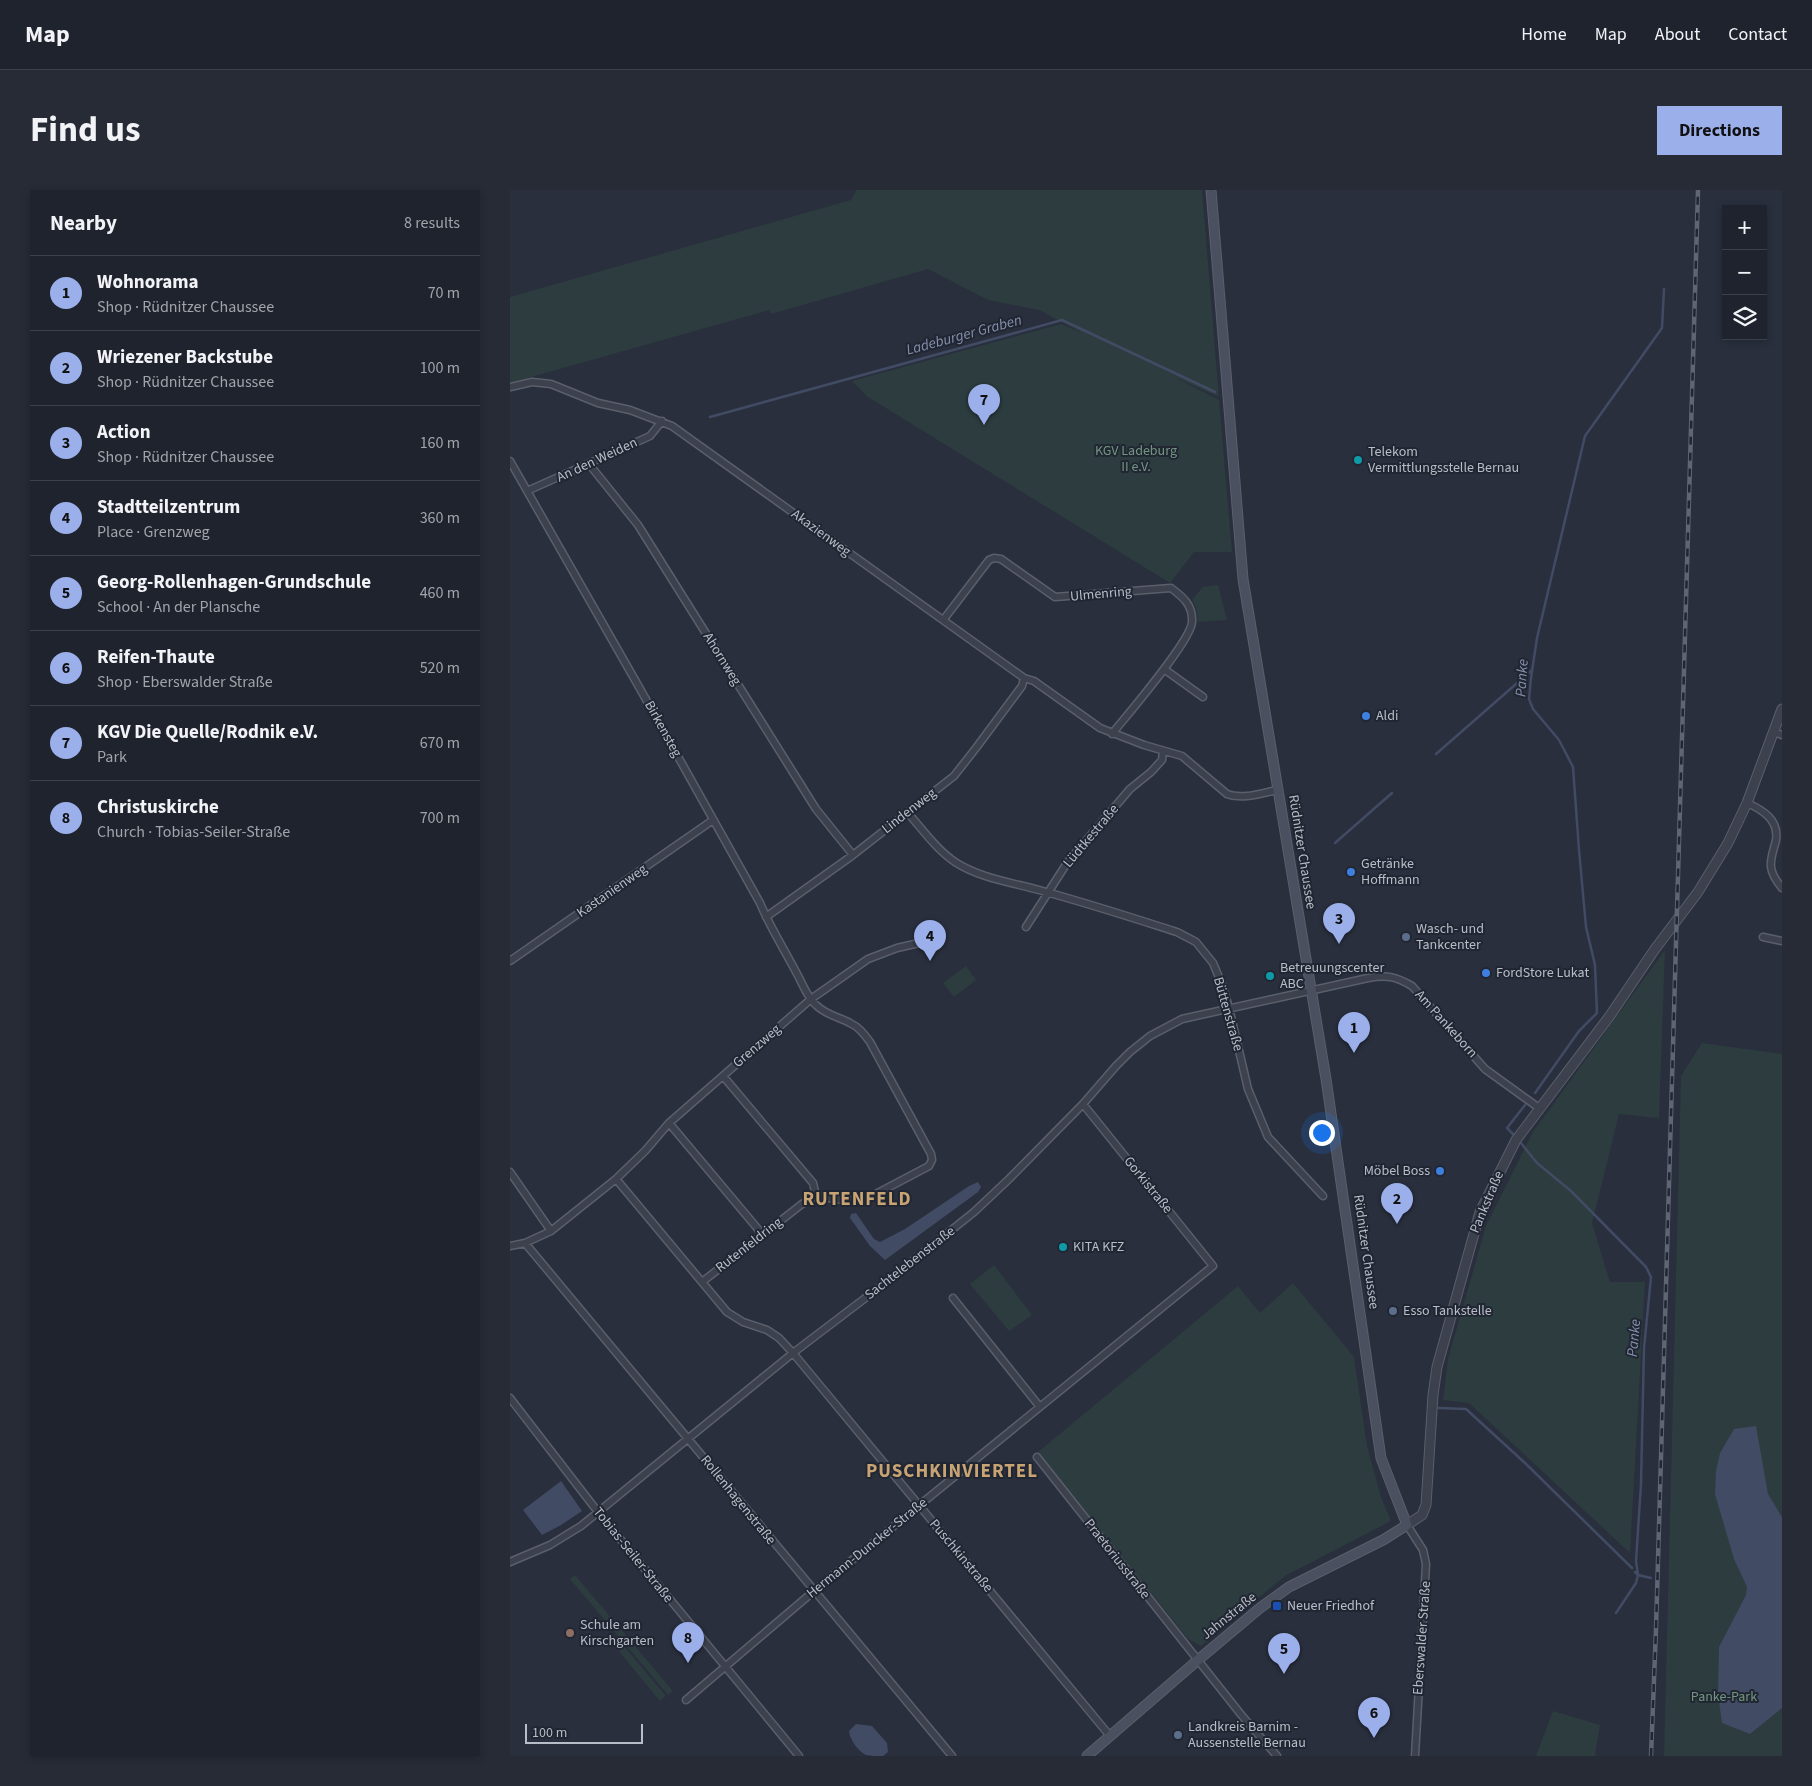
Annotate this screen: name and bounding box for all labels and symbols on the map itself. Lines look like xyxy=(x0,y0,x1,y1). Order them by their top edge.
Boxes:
water label: Ladeburger Graben xyxy=(904,309,1024,361)
pin: 7 xyxy=(968,384,1000,425)
street label: An den Weiden xyxy=(553,433,641,487)
park label: KGV Ladeburg II e.V. xyxy=(1095,441,1177,477)
place label: Telekom Vermittlungsstelle Bernau xyxy=(1368,442,1519,478)
marker: Telekom Vermittlungsstelle Bernau xyxy=(1352,454,1364,466)
street label: Akazienweg xyxy=(787,505,855,561)
street label: Ulmenring xyxy=(1069,581,1133,607)
street label: Ahornweg xyxy=(698,629,746,689)
water label: Panke xyxy=(1510,658,1534,698)
street label: Birkensteg xyxy=(639,697,687,761)
place label: Aldi xyxy=(1376,706,1398,726)
marker: Aldi xyxy=(1360,710,1372,722)
street label: Lindenweg xyxy=(878,783,940,839)
street label: Rüdnitzer Chaussee xyxy=(1283,793,1321,911)
street label: Lüdtkestraße xyxy=(1058,800,1124,872)
place label: Getränke Hoffmann xyxy=(1361,854,1420,890)
street label: Kastanienweg xyxy=(573,859,651,923)
marker: Getränke Hoffmann xyxy=(1345,866,1357,878)
pin: 3 xyxy=(1323,903,1355,944)
place label: Wasch- und Tankcenter xyxy=(1416,919,1484,955)
pin: 4 xyxy=(914,920,946,961)
marker: Wasch- und Tankcenter xyxy=(1400,931,1412,943)
place label: Betreuungscenter ABC xyxy=(1280,958,1384,994)
place label: FordStore Lukat xyxy=(1496,963,1589,983)
marker: FordStore Lukat xyxy=(1480,967,1492,979)
marker: Betreuungscenter ABC xyxy=(1264,970,1276,982)
street label: Büttenstraße xyxy=(1208,975,1248,1054)
street label: Am Pankeborn xyxy=(1410,986,1482,1062)
pin: 1 xyxy=(1338,1012,1370,1053)
street label: Grenzweg xyxy=(729,1019,785,1073)
your location xyxy=(1309,1120,1335,1146)
street label: Gorkistraße xyxy=(1119,1152,1177,1218)
place label: Möbel Boss xyxy=(1364,1161,1430,1181)
marker: Möbel Boss xyxy=(1434,1165,1446,1177)
street label: Pankstraße xyxy=(1465,1168,1509,1236)
pin: 2 xyxy=(1381,1183,1413,1224)
district label: RUTENFELD xyxy=(802,1186,912,1213)
street label: Rüdnitzer Chaussee xyxy=(1348,1193,1384,1311)
street label: Rutenfeldring xyxy=(711,1212,787,1278)
street label: Sachtelebenstraße xyxy=(861,1221,959,1305)
place label: KITA KFZ xyxy=(1073,1237,1124,1257)
marker: KITA KFZ xyxy=(1057,1241,1069,1253)
place label: Esso Tankstelle xyxy=(1403,1301,1492,1321)
marker: Esso Tankstelle xyxy=(1387,1305,1399,1317)
water label: Panke xyxy=(1622,1318,1646,1358)
street label: Rollenhagenstraße xyxy=(696,1451,780,1549)
district label: PUSCHKINVIERTEL xyxy=(866,1458,1038,1485)
street label: Hermann-Duncker-Straße xyxy=(802,1493,932,1603)
street label: Tobias-Seiler-Straße xyxy=(588,1503,678,1607)
street label: Puschkinstraße xyxy=(924,1515,998,1597)
street label: Praetoriusstraße xyxy=(1079,1515,1155,1603)
street label: Eberswalder Straße xyxy=(1408,1580,1436,1696)
street label: Jahnstraße xyxy=(1197,1587,1261,1645)
place label: Neuer Friedhof xyxy=(1287,1596,1375,1616)
marker: Neuer Friedhof xyxy=(1271,1600,1283,1612)
place label: Schule am Kirschgarten xyxy=(580,1615,654,1651)
pin: 8 xyxy=(672,1622,704,1663)
marker: Schule am Kirschgarten xyxy=(564,1627,576,1639)
pin: 5 xyxy=(1268,1633,1300,1674)
park label: Panke-Park xyxy=(1691,1687,1757,1707)
pin: 6 xyxy=(1358,1697,1390,1738)
place label: Landkreis Barnim - Aussenstelle Bernau xyxy=(1188,1717,1306,1753)
scale bar xyxy=(525,1721,642,1744)
marker: Landkreis Barnim - Aussenstelle Bernau xyxy=(1172,1729,1184,1741)

